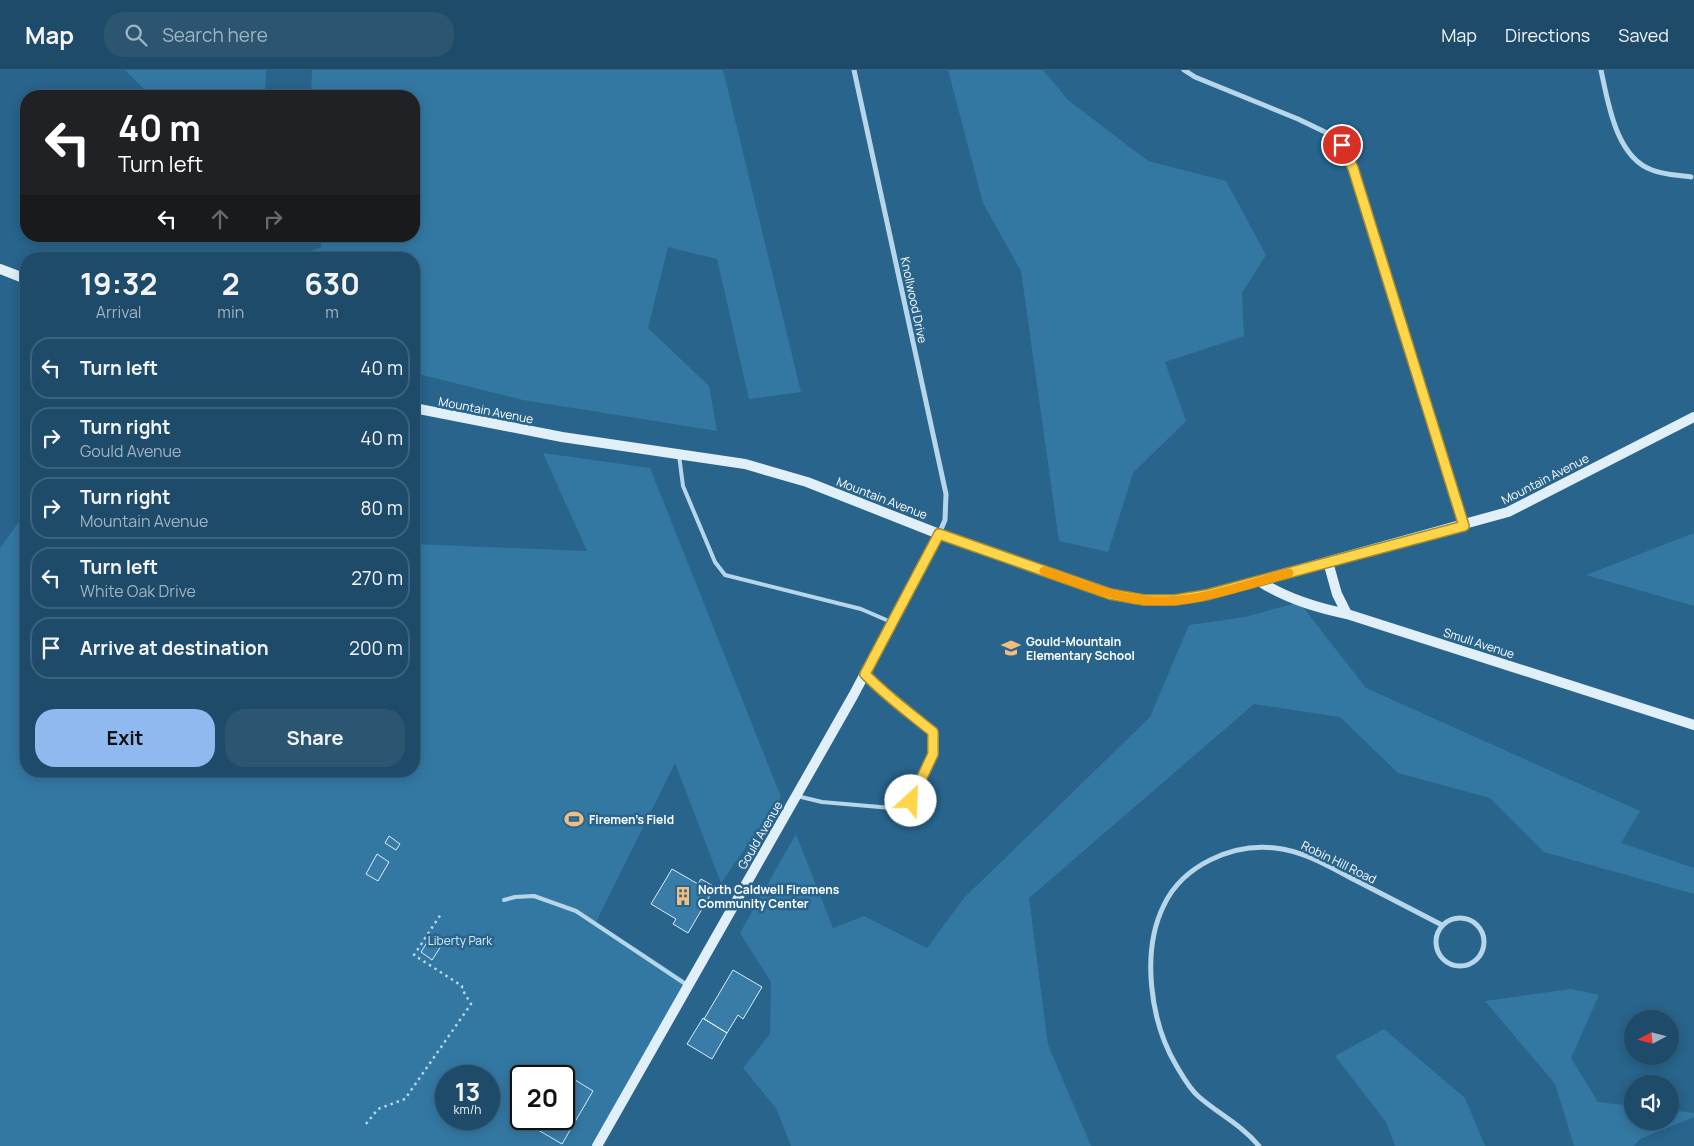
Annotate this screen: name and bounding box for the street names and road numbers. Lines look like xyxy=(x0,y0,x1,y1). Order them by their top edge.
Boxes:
street label: Knollwood Drive xyxy=(897,255,931,345)
street label: Mountain Avenue xyxy=(437,392,535,428)
street label: Mountain Avenue xyxy=(1498,450,1592,508)
street label: Mountain Avenue xyxy=(834,473,930,523)
street label: Smull Avenue xyxy=(1441,624,1517,662)
street label: Gould Avenue xyxy=(734,798,786,872)
street label: Robin Hill Road xyxy=(1299,836,1379,888)

